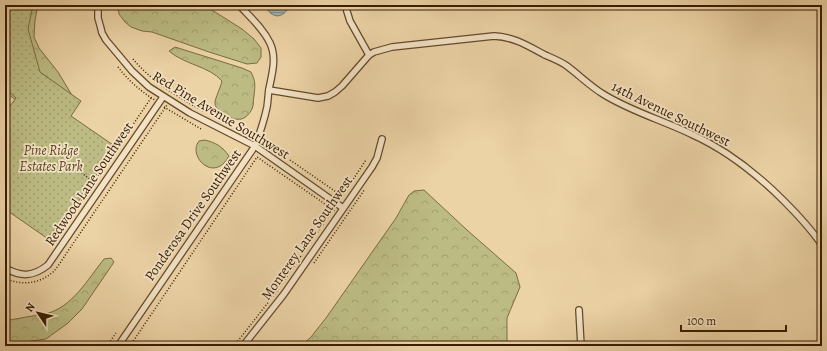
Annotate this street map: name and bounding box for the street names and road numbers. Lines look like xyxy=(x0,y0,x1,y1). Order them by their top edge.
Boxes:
street label: Red Pine Avenue Southwest xyxy=(149,66,294,164)
street label: 14th Avenue Southwest xyxy=(608,77,734,151)
street label: Redwood Lane Southwest xyxy=(40,118,138,250)
street label: Ponderosa Drive Southwest xyxy=(140,145,246,285)
street label: Monterey Lane Southwest xyxy=(257,172,357,304)

